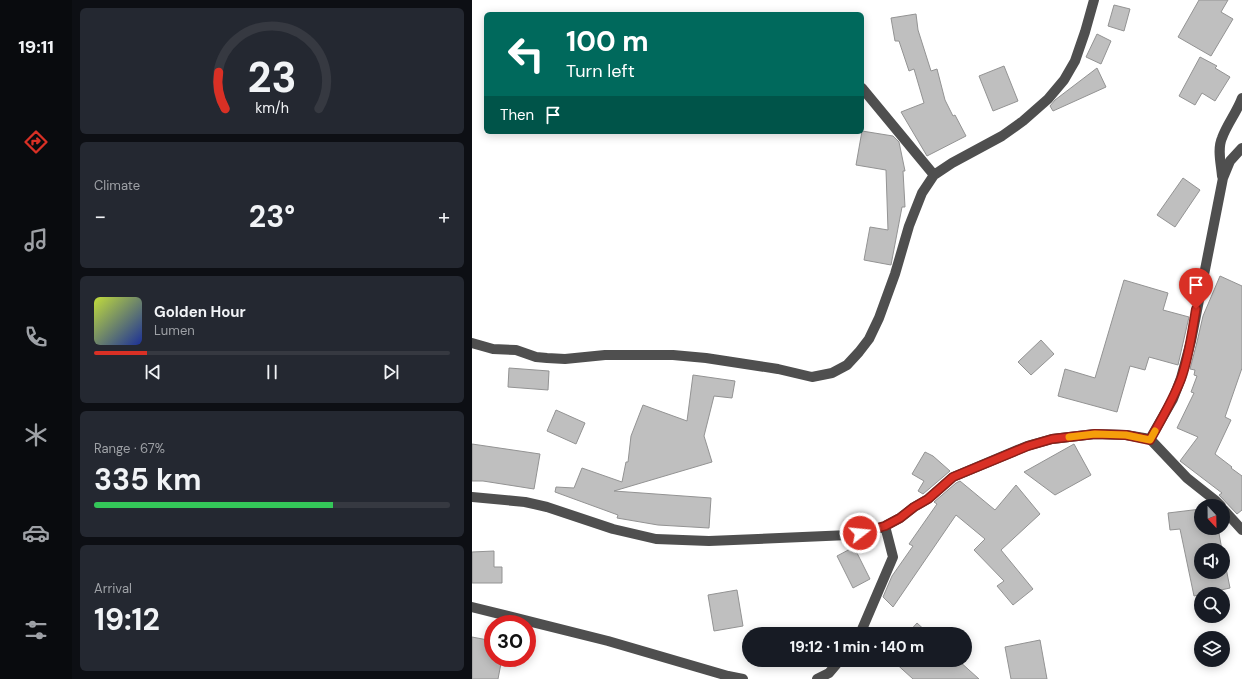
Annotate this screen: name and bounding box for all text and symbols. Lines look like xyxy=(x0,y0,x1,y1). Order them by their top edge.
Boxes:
text: 100 m xyxy=(566,23,649,60)
icon: left xyxy=(500,28,552,80)
text: 19:11 xyxy=(18,35,54,59)
text: 23 xyxy=(247,51,297,105)
text: Turn left xyxy=(566,59,635,83)
text: km/h xyxy=(255,99,289,117)
icon: arrive xyxy=(542,104,564,126)
text: Then xyxy=(500,105,534,125)
icon: directions xyxy=(22,128,50,156)
text: Climate xyxy=(94,177,140,194)
text: 23° xyxy=(249,197,295,236)
text: − xyxy=(94,202,106,231)
text: + xyxy=(438,202,450,231)
icon: music xyxy=(22,226,50,254)
pin xyxy=(1179,268,1213,309)
icon: arrive xyxy=(1185,274,1207,296)
text: Golden Hour xyxy=(154,302,246,322)
text: Lumen xyxy=(154,322,195,339)
icon: phone xyxy=(22,323,50,351)
icon: previous xyxy=(142,361,164,383)
icon: pause xyxy=(261,361,283,383)
icon: next xyxy=(380,361,402,383)
icon: climate xyxy=(22,421,50,449)
text: Range · 67% xyxy=(94,440,165,457)
text: 335 km xyxy=(94,460,201,499)
north arrow xyxy=(1194,499,1230,535)
map controls xyxy=(1194,499,1230,667)
position arrow xyxy=(839,512,881,554)
icon: car xyxy=(22,519,50,547)
button: sound xyxy=(1194,543,1230,579)
text: Arrival xyxy=(94,580,132,597)
button: search xyxy=(1194,587,1230,623)
text: 19:12 xyxy=(94,600,160,639)
speed limit sign: 30 xyxy=(484,615,536,667)
icon: filters xyxy=(22,616,50,644)
button: layers xyxy=(1194,631,1230,667)
text: 19:12 · 1 min · 140 m xyxy=(790,637,924,657)

